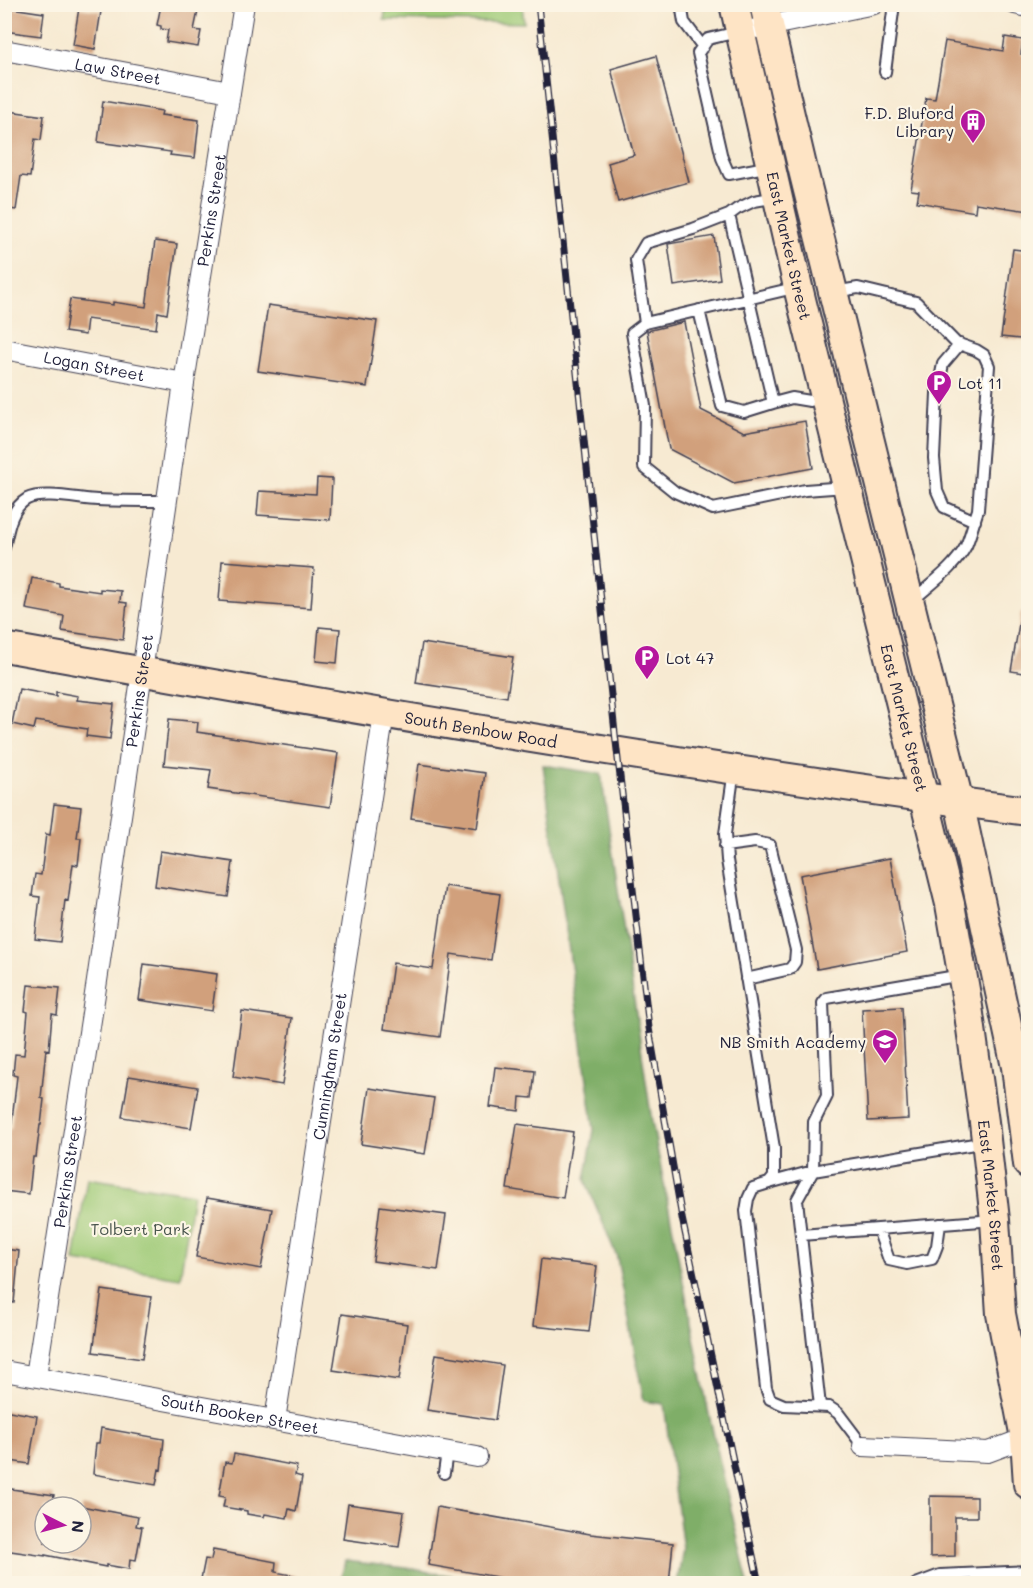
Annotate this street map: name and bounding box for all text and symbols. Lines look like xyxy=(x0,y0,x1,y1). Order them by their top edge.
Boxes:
street label: Law Street xyxy=(73,52,163,89)
place label: F.D. Bluford Library xyxy=(864,102,954,141)
building icon: F.D. Bluford Library xyxy=(958,107,988,145)
street label: Perkins Street xyxy=(192,152,230,268)
street label: East Market Street xyxy=(762,170,817,322)
street label: Logan Street xyxy=(42,346,147,385)
parking icon: Lot 11 xyxy=(924,368,954,406)
place label: Lot 11 xyxy=(958,372,1002,393)
street label: Perkins Street xyxy=(120,633,157,749)
street label: East Market Street xyxy=(876,642,933,794)
parking icon: Lot 47 xyxy=(632,643,662,681)
place label: Lot 47 xyxy=(666,647,714,668)
street label: South Benbow Road xyxy=(403,706,559,752)
street label: Cunningham Street xyxy=(307,991,351,1141)
school or university icon: NB Smith Academy xyxy=(870,1027,900,1065)
place label: NB Smith Academy xyxy=(720,1031,866,1052)
street label: Perkins Street xyxy=(48,1113,86,1229)
street label: East Market Street xyxy=(974,1119,1009,1271)
park label: Tolbert Park xyxy=(91,1218,189,1239)
street label: South Booker Street xyxy=(160,1389,321,1438)
north arrow xyxy=(33,1495,93,1555)
text: N xyxy=(67,1519,89,1534)

